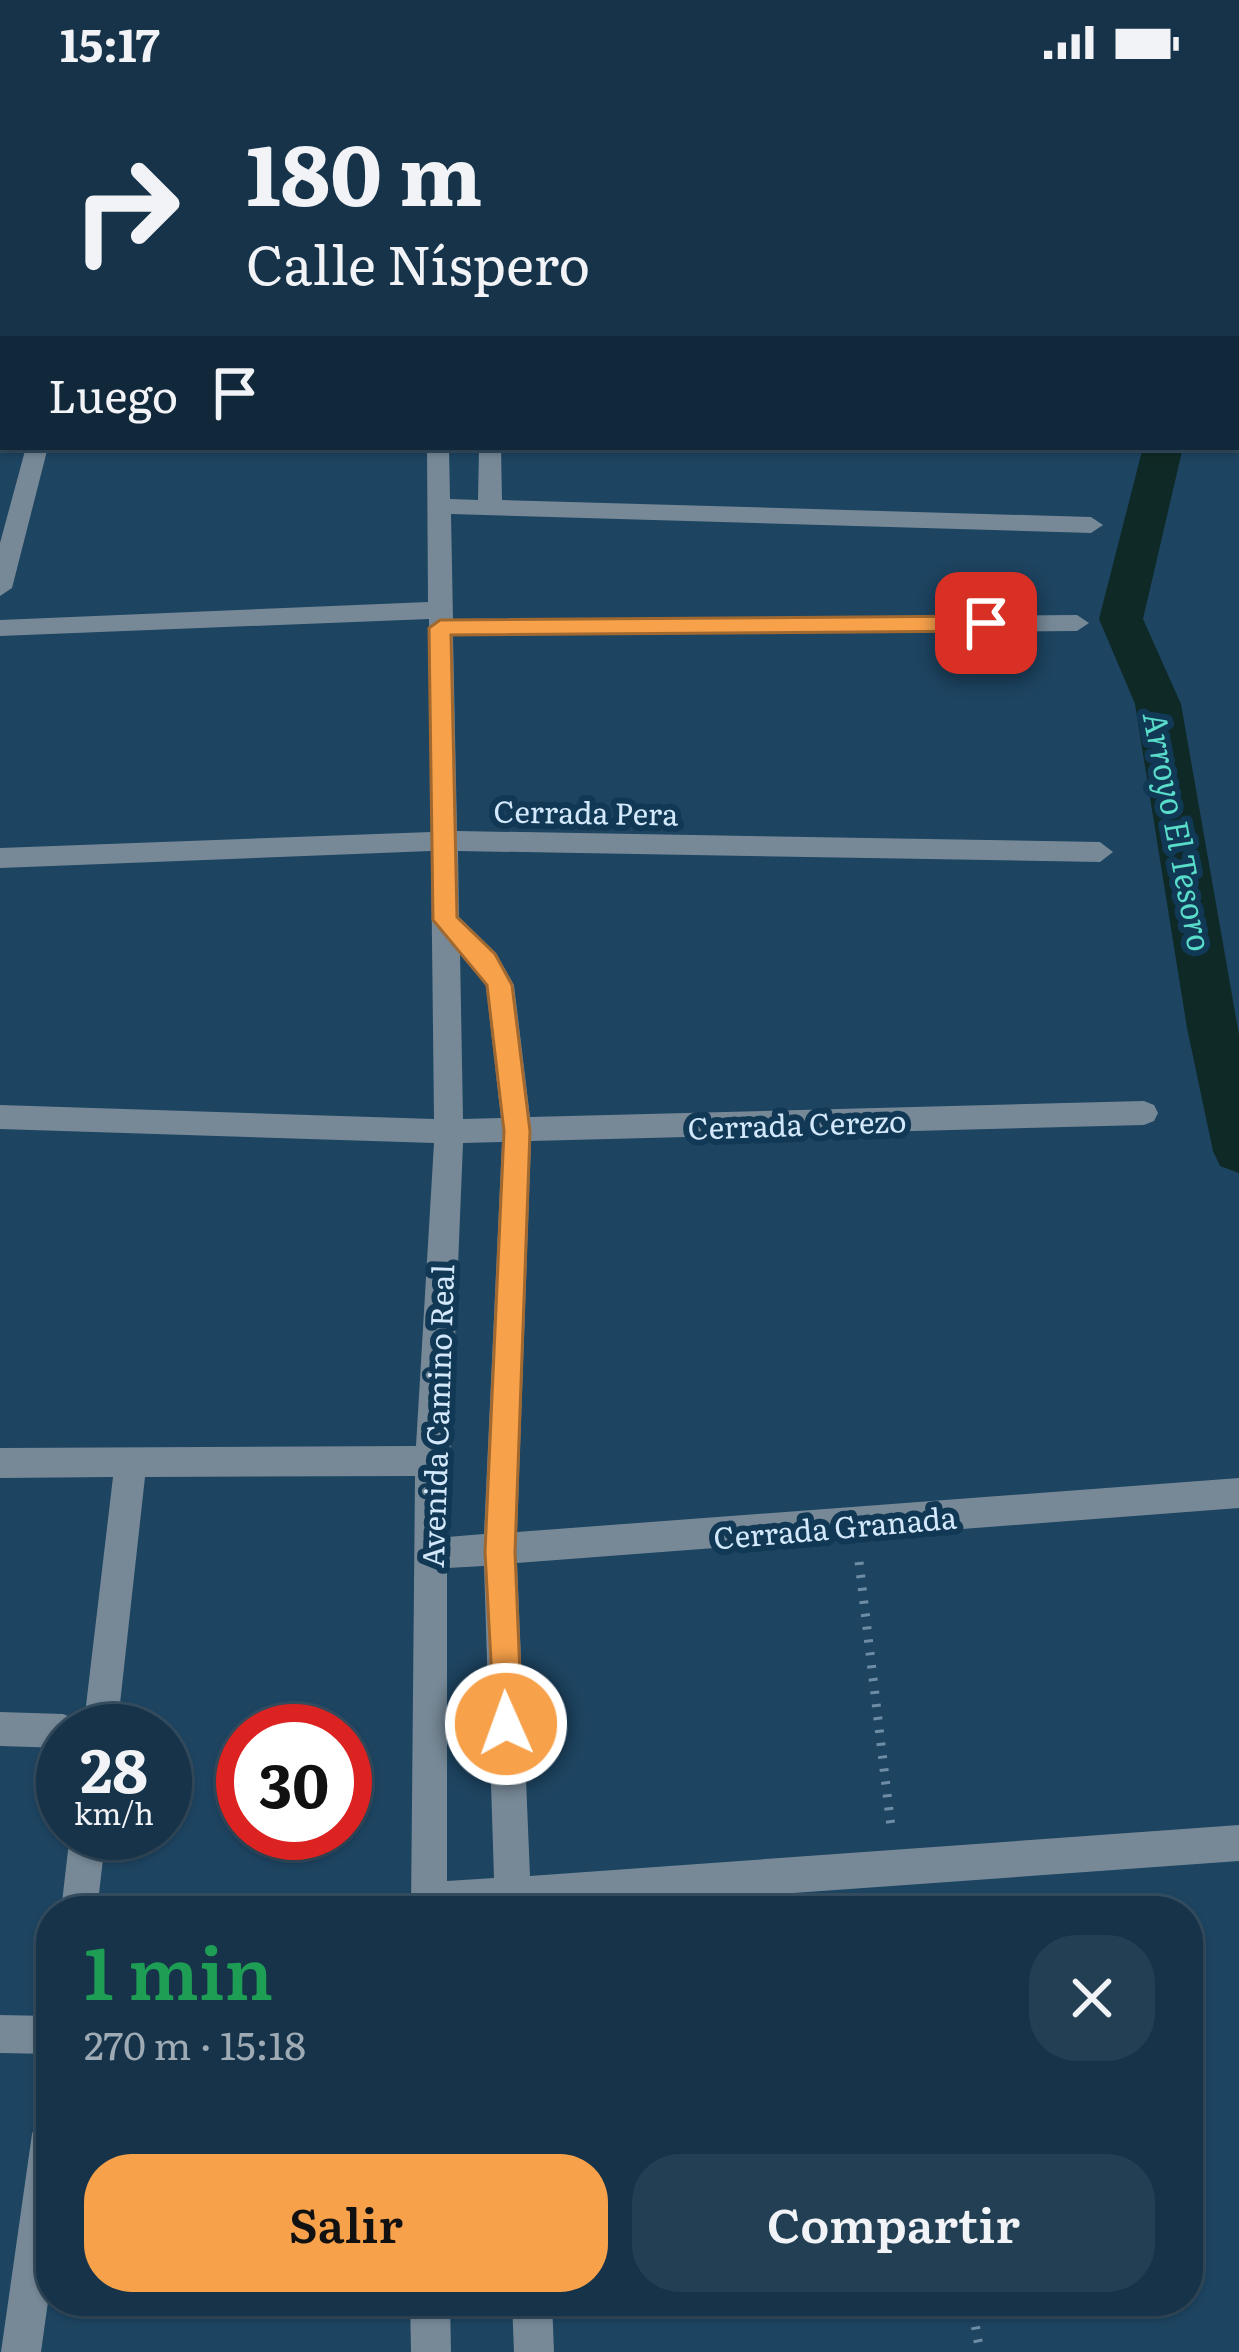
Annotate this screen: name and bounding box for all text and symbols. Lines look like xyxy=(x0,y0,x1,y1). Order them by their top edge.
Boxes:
text: 15:17 xyxy=(60,9,160,76)
text: 180 m xyxy=(246,107,483,232)
icon: right xyxy=(48,132,204,288)
text: Calle Níspero xyxy=(246,221,590,302)
text: Luego xyxy=(48,360,178,427)
icon: arrive xyxy=(202,360,268,426)
pin xyxy=(935,572,1037,674)
icon: arrive xyxy=(953,590,1019,656)
water label: Arroyo El Tesoro xyxy=(1133,707,1227,955)
street label: Cerrada Pera xyxy=(493,787,680,835)
street label: Cerrada Cerezo xyxy=(687,1097,907,1149)
street label: Avenida Camino Real xyxy=(409,1264,463,1568)
street label: Cerrada Granada xyxy=(711,1493,959,1559)
position arrow xyxy=(443,1661,569,1787)
speed limit sign: 30 xyxy=(216,1704,372,1860)
text: 28 xyxy=(80,1722,148,1811)
text: km/h xyxy=(74,1790,154,1834)
text: 1 min xyxy=(84,1915,273,2022)
button: close xyxy=(1029,1935,1155,2061)
text: 270 m · 15:18 xyxy=(84,2014,306,2072)
button: Salir xyxy=(84,2154,608,2292)
button: Compartir xyxy=(632,2154,1155,2292)

